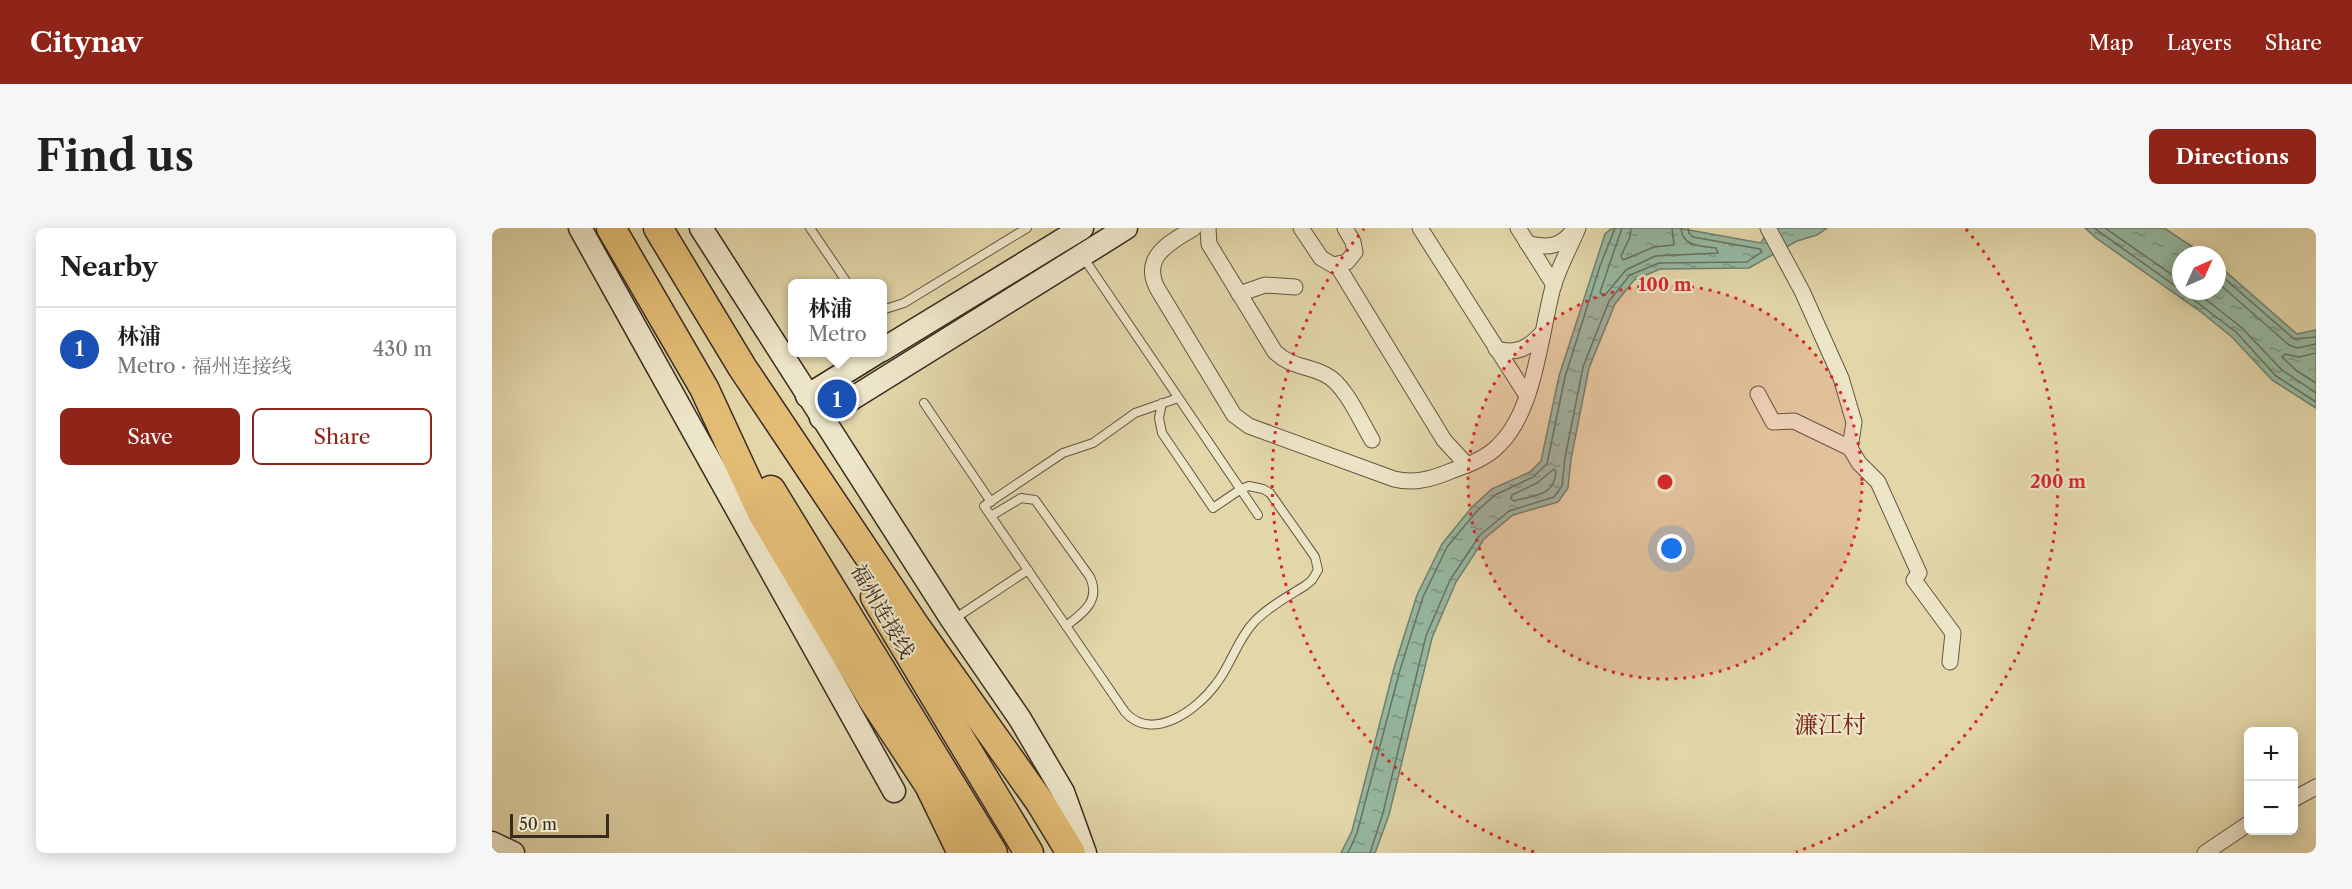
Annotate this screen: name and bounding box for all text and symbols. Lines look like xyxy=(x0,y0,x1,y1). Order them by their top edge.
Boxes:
text: Citynav xyxy=(30,25,143,59)
text: Map xyxy=(2089,30,2134,55)
text: Layers xyxy=(2167,30,2232,55)
text: Share xyxy=(2265,30,2322,55)
button: Directions xyxy=(2149,129,2316,184)
text: Find us xyxy=(36,130,194,182)
north arrow xyxy=(2172,246,2226,300)
text: Nearby xyxy=(60,251,158,283)
text: 100 m xyxy=(1638,274,1692,296)
popup xyxy=(788,279,887,357)
text: 林浦 xyxy=(808,295,852,322)
text: Metro xyxy=(808,322,867,346)
text: 林浦 xyxy=(117,323,161,350)
text: 1 xyxy=(75,337,84,361)
text: 430 m xyxy=(373,337,432,361)
text: Metro · 福州连接线 xyxy=(117,354,292,378)
pin: 1 xyxy=(818,376,856,422)
button: Save xyxy=(60,408,240,465)
button: Share xyxy=(252,408,432,465)
text: 200 m xyxy=(2030,471,2086,493)
centre of rings xyxy=(1655,472,1675,492)
your location xyxy=(1657,534,1686,563)
street label: 福州连接线 xyxy=(846,559,920,663)
district label: 濂江村 xyxy=(1794,710,1866,739)
map controls xyxy=(2244,727,2298,835)
button: + xyxy=(2244,727,2298,781)
button: − xyxy=(2244,781,2298,835)
scale bar xyxy=(510,811,609,838)
text: 50 m xyxy=(519,814,557,834)

